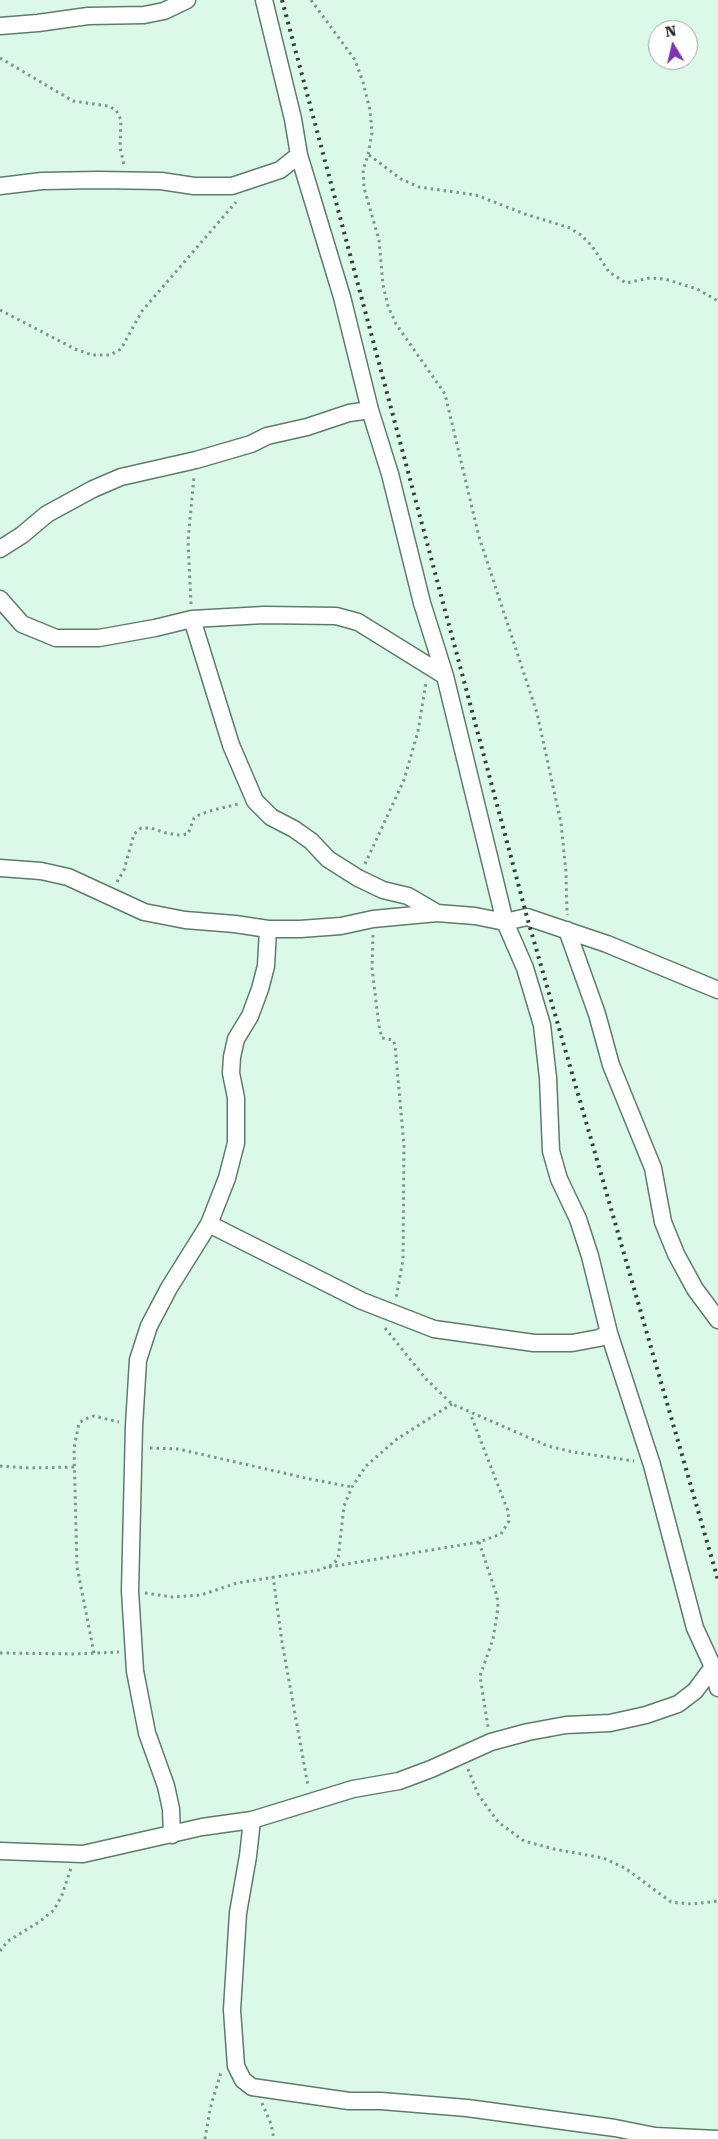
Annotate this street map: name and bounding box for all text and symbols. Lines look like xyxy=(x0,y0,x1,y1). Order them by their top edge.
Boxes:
north arrow xyxy=(648,20,698,70)
text: N xyxy=(664,22,677,40)

